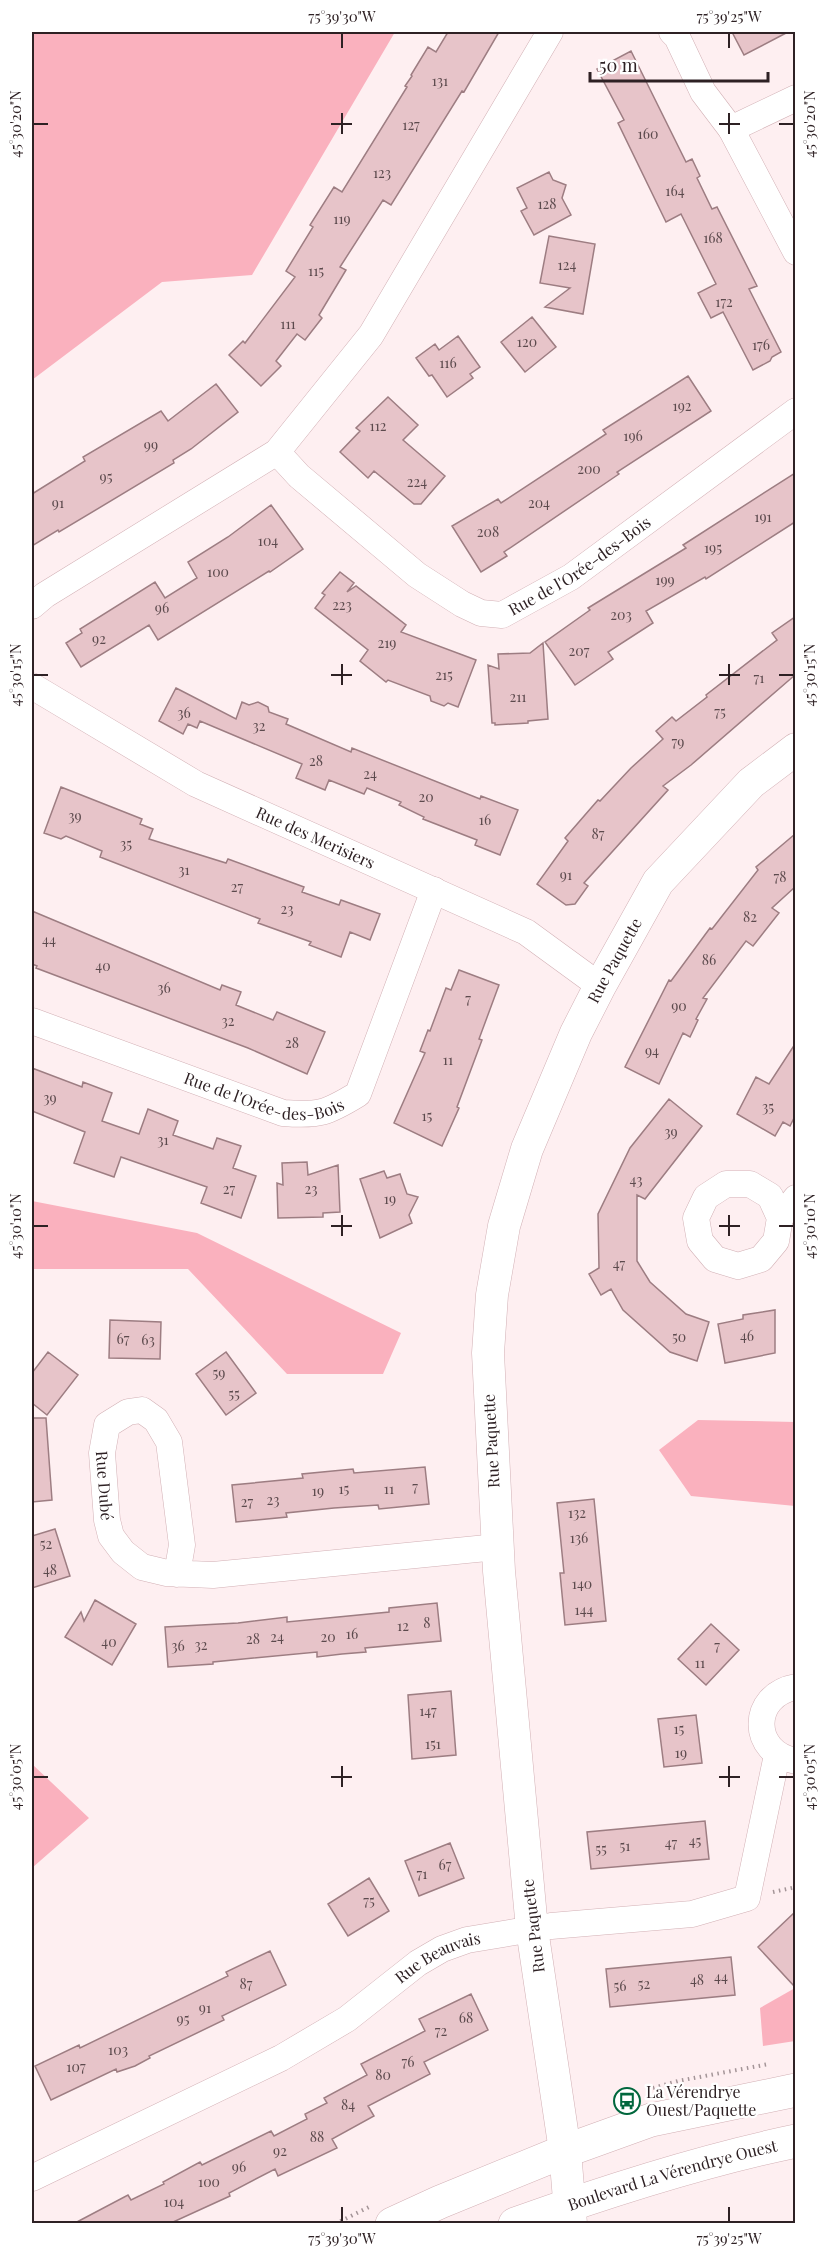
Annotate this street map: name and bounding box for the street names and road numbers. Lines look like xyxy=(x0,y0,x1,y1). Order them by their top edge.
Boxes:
street label: Rue de l'Orée-des-Bois xyxy=(504,511,654,620)
street label: Rue des Merisiers xyxy=(253,801,378,873)
street label: Rue Paquette xyxy=(582,914,646,1006)
street label: Rue de l'Orée-des-Bois xyxy=(181,1067,347,1124)
street label: Rue Paquette xyxy=(478,1393,503,1489)
street label: Rue Dubé xyxy=(92,1450,118,1521)
street label: Rue Paquette xyxy=(516,1878,549,1974)
street label: Rue Beauvais xyxy=(390,1927,482,1987)
street label: Boulevard La Vérendrye Ouest xyxy=(565,2134,779,2215)

